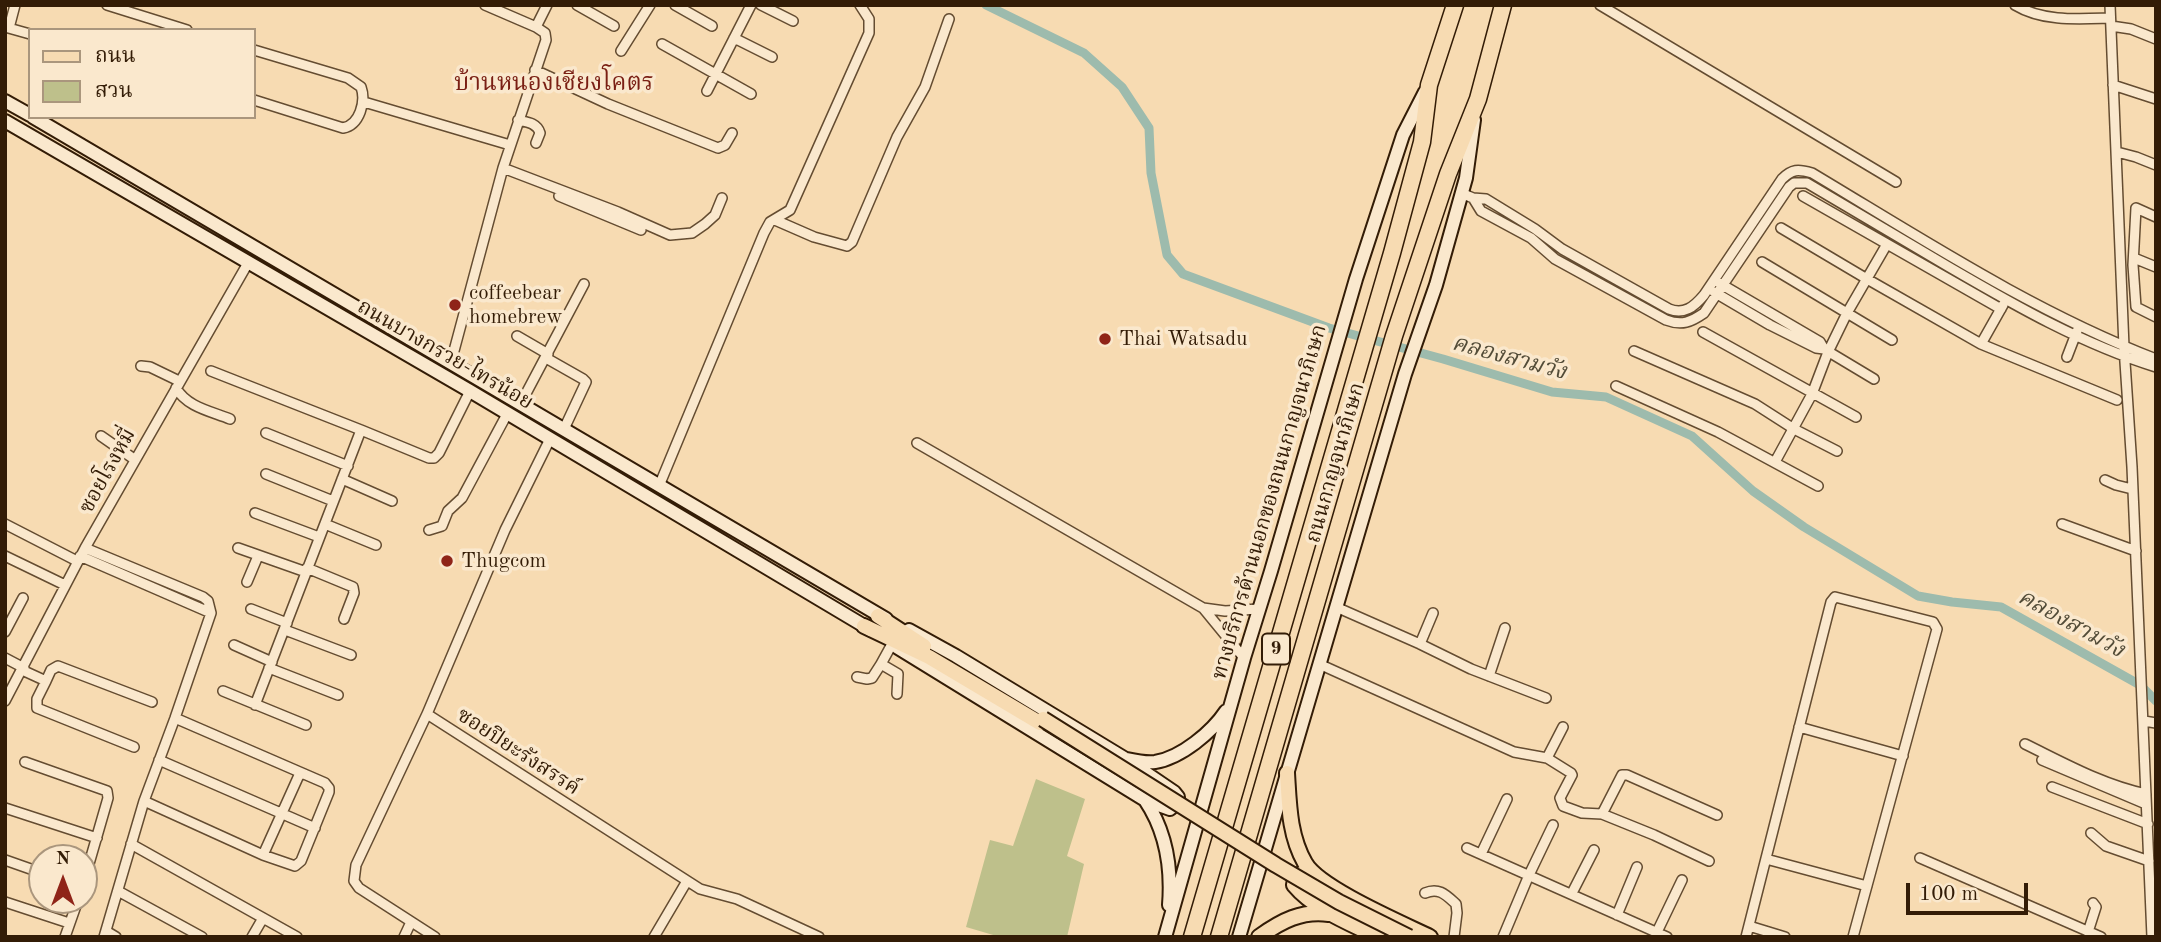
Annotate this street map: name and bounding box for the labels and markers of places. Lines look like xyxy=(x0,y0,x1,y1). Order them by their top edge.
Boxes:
place label: coffeebear homebrew xyxy=(469,280,562,330)
marker: coffeebear homebrew xyxy=(447,297,463,313)
place label: Thai Watsadu xyxy=(1119,326,1247,352)
marker: Thai Watsadu xyxy=(1097,331,1113,347)
place label: Thugcom xyxy=(461,548,546,574)
marker: Thugcom xyxy=(439,553,455,569)

